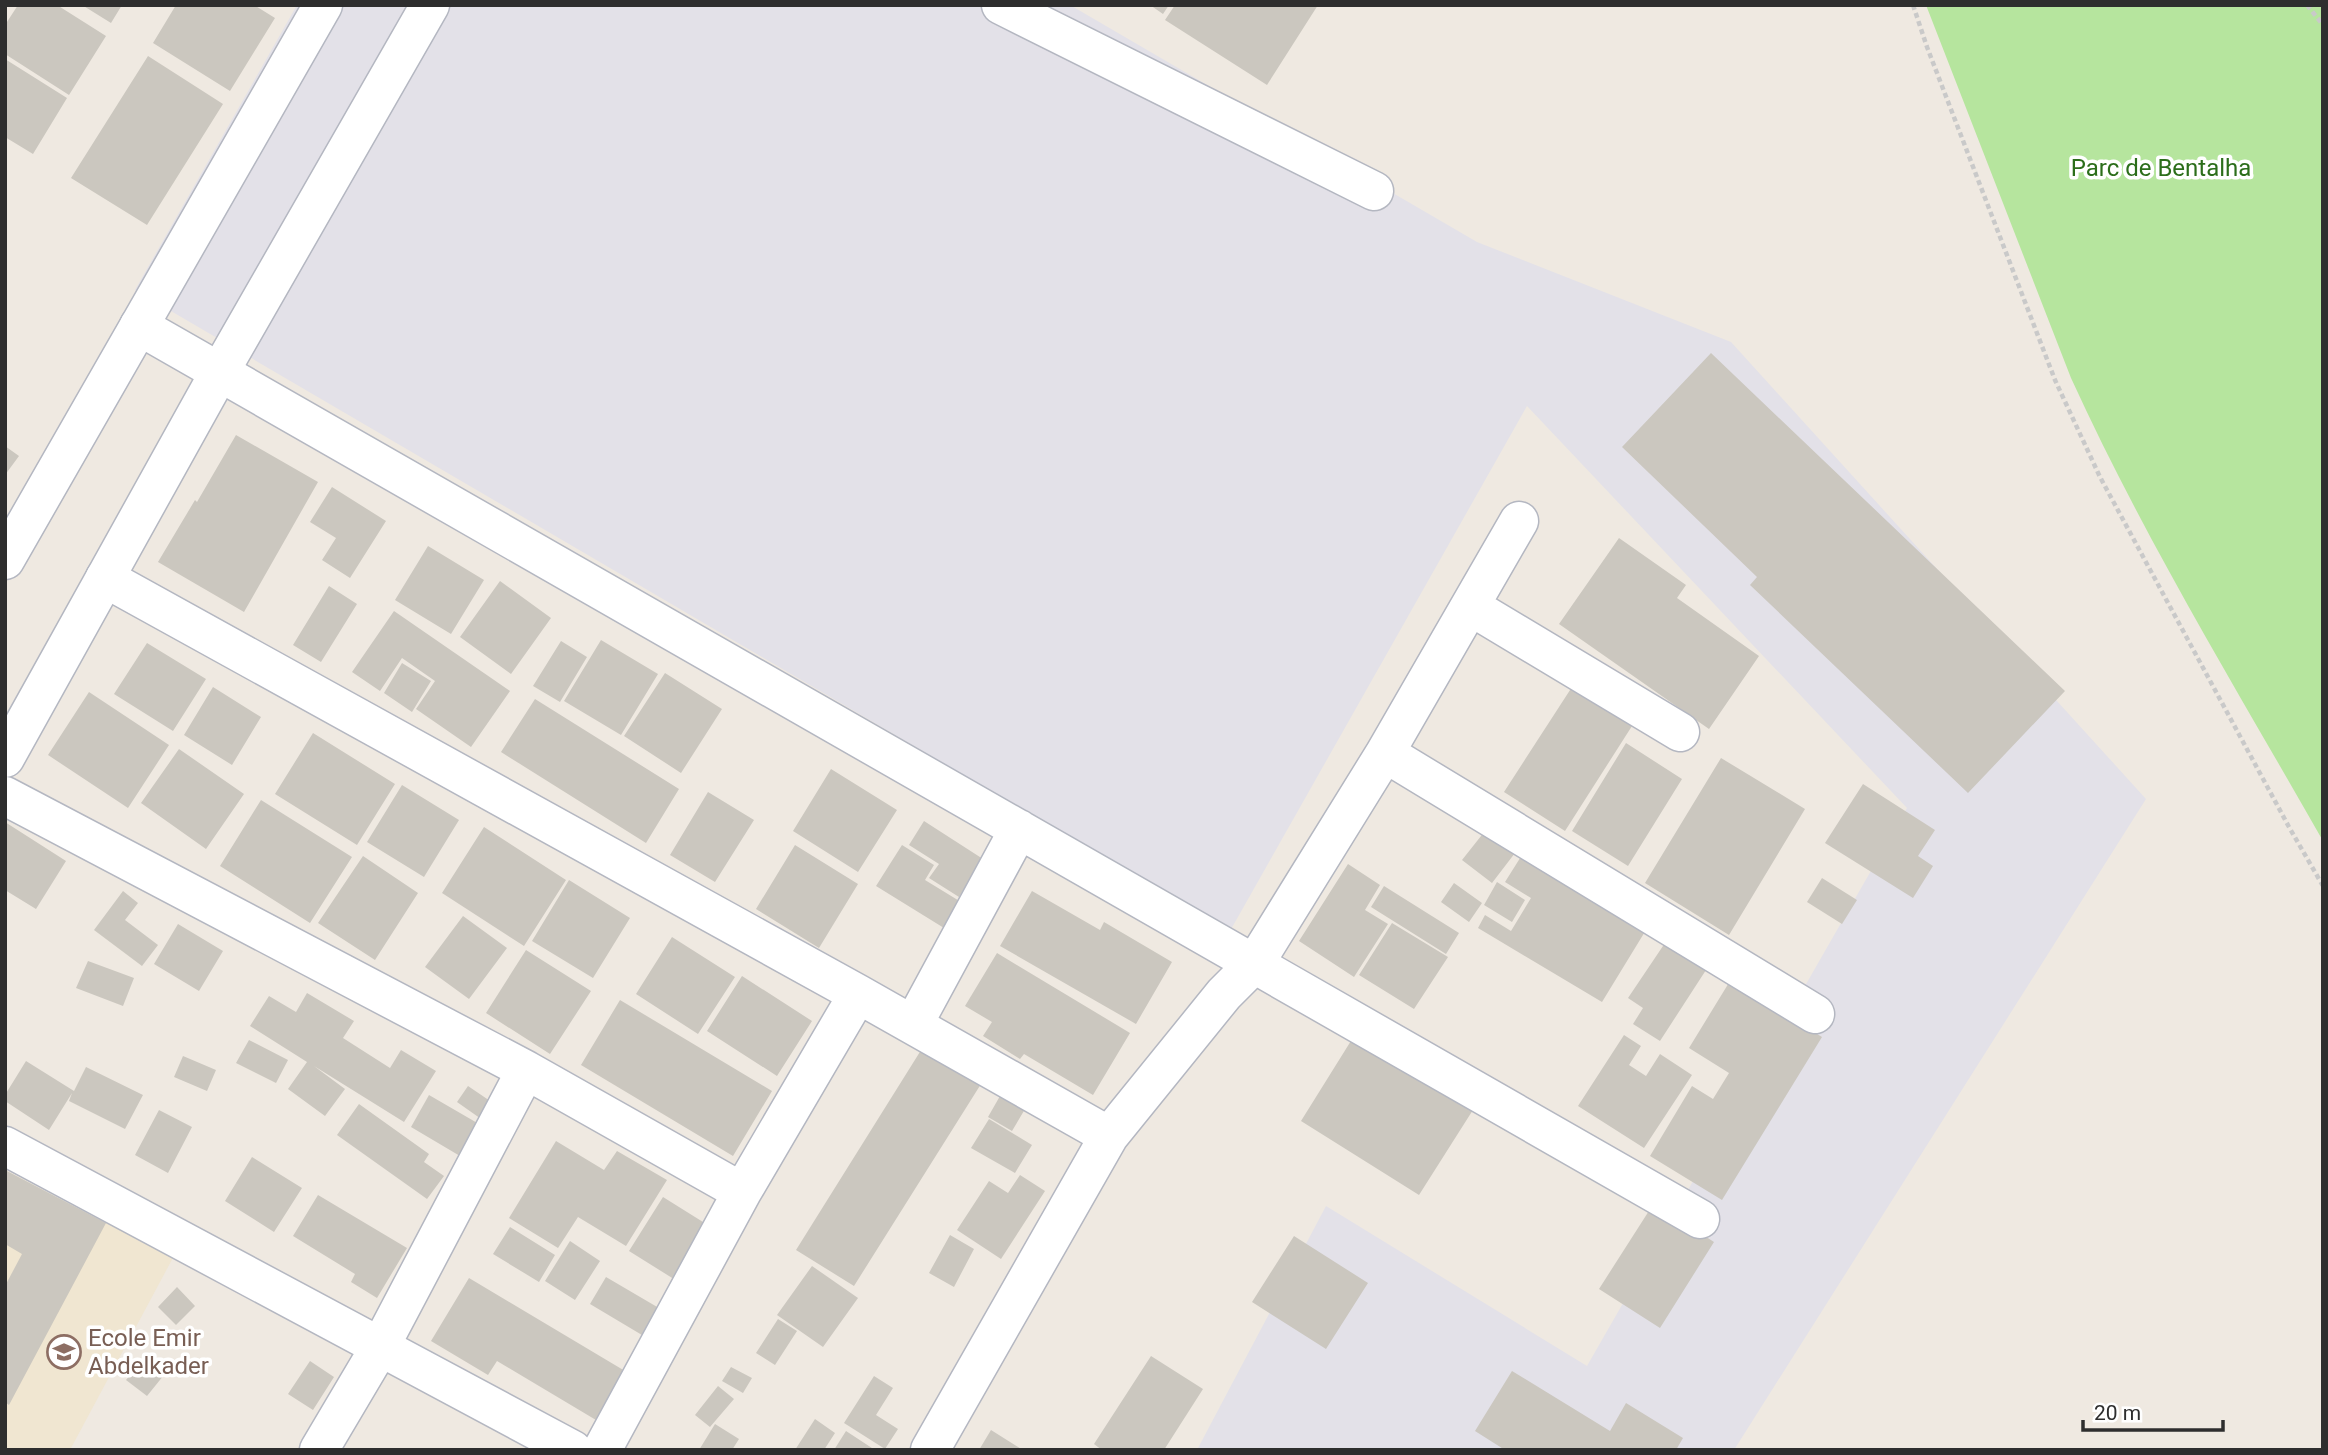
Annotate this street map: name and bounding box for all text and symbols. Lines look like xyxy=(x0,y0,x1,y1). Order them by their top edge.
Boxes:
park label: Parc de Bentalha xyxy=(2071,154,2251,182)
place label: Ecole Emir Abdelkader xyxy=(88,1324,209,1380)
school or university icon: Ecole Emir Abdelkader xyxy=(45,1333,83,1371)
scale bar xyxy=(2083,1388,2223,1432)
text: 20 m xyxy=(2094,1401,2141,1425)

